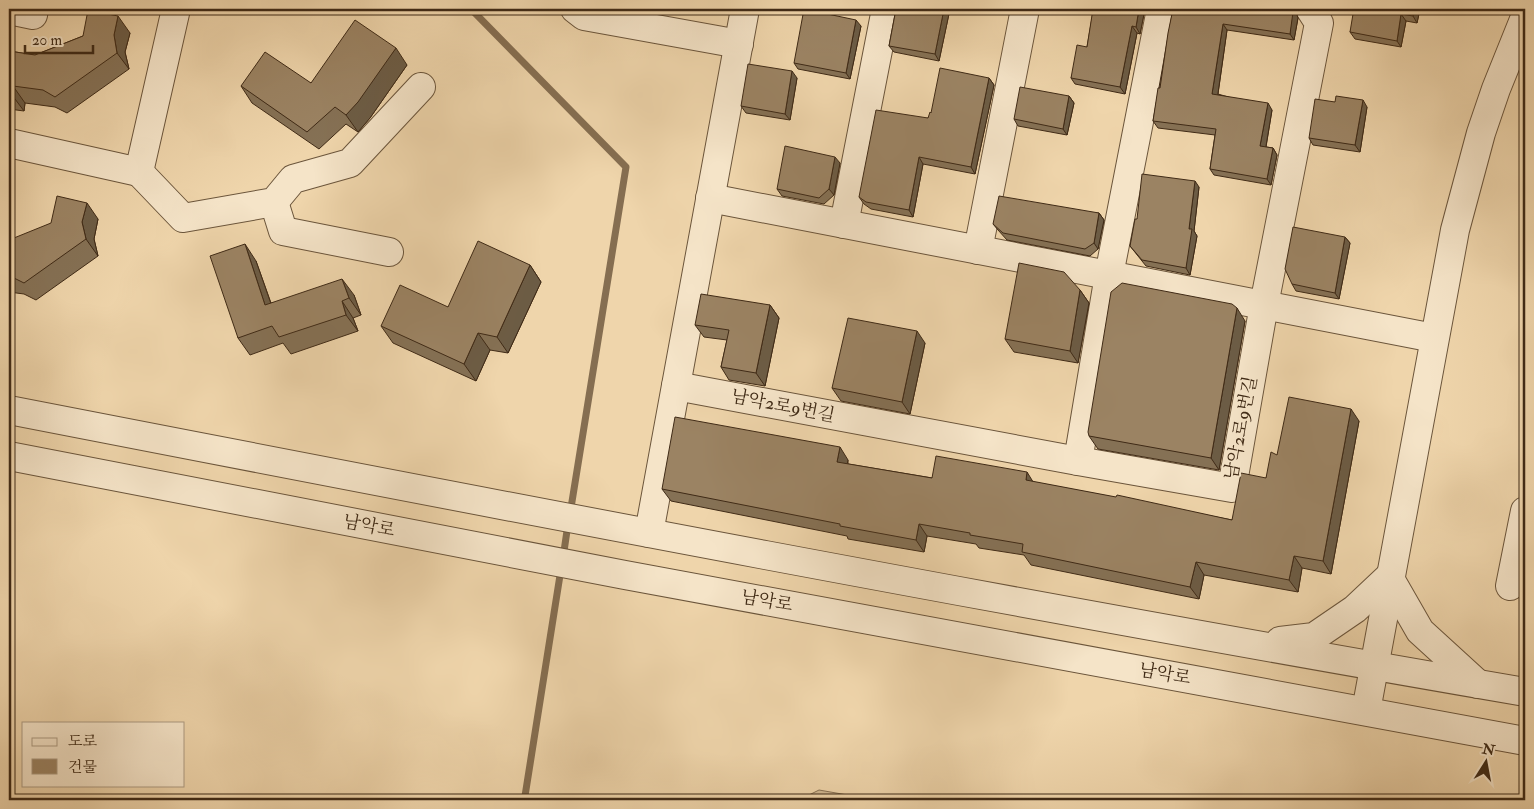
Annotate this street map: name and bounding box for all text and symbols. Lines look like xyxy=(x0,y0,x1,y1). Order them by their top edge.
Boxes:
scale bar xyxy=(25,22,92,54)
text: 20 m xyxy=(32,31,62,50)
street label: 남악2로9번길 xyxy=(1220,374,1262,482)
street label: 남악2로9번길 xyxy=(729,385,837,427)
street label: 남악로 xyxy=(341,510,397,542)
street label: 남악로 xyxy=(739,585,795,617)
street label: 남악로 xyxy=(1137,658,1193,690)
legend xyxy=(22,722,185,786)
text: 도로 xyxy=(68,732,97,751)
north arrow xyxy=(1462,736,1512,786)
text: N xyxy=(1480,740,1497,759)
text: 건물 xyxy=(68,758,97,777)

